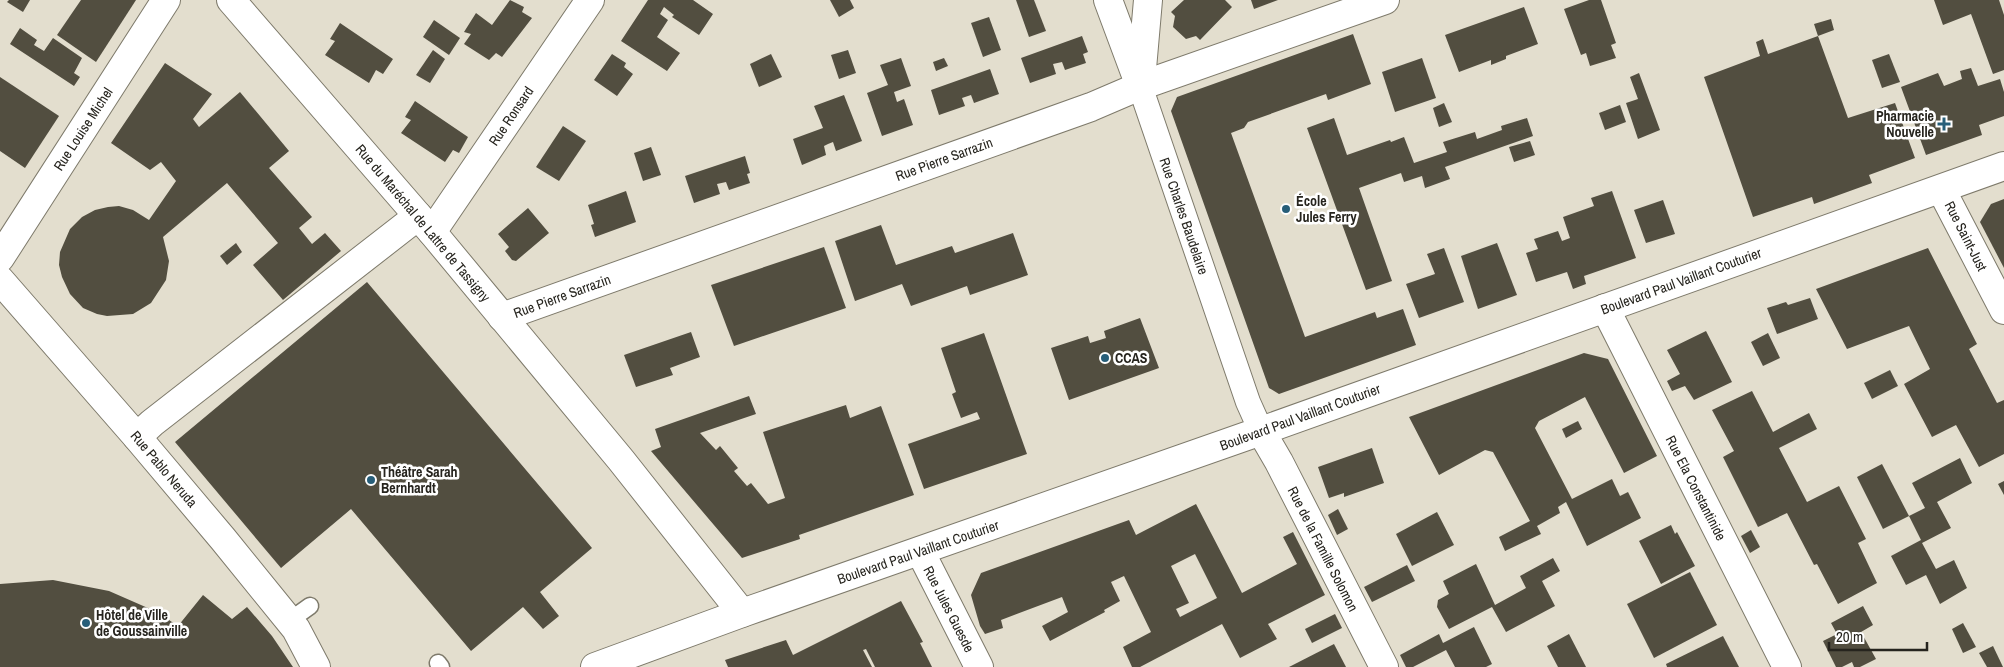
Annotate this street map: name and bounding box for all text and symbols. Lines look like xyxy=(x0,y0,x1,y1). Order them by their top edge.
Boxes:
street label: Rue Ronsard xyxy=(485,83,537,149)
street label: Rue Louise Michel xyxy=(49,84,117,174)
place label: Pharmacie Nouvelle xyxy=(1876,107,1934,141)
marker: Pharmacie Nouvelle xyxy=(1938,118,1950,130)
street label: Rue Pierre Sarrazin xyxy=(893,133,995,185)
street label: Rue du Maréchal de Lattre de Tassigny xyxy=(352,140,494,306)
street label: Rue Charles Baudelaire xyxy=(1156,155,1212,277)
place label: École Jules Ferry xyxy=(1296,192,1357,226)
street label: Rue Saint-Just xyxy=(1941,198,1991,274)
marker: École Jules Ferry xyxy=(1280,203,1292,215)
street label: Boulevard Paul Vaillant Couturier xyxy=(1598,243,1764,318)
street label: Rue Pierre Sarrazin xyxy=(511,270,613,322)
place label: CCAS xyxy=(1115,349,1148,367)
marker: CCAS xyxy=(1099,352,1111,364)
street label: Boulevard Paul Vaillant Couturier xyxy=(1217,379,1383,454)
street label: Rue Pablo Neruda xyxy=(127,427,202,511)
street label: Rue Ela Constantinide xyxy=(1662,432,1730,544)
place label: Théâtre Sarah Bernhardt xyxy=(381,463,458,497)
marker: Théâtre Sarah Bernhardt xyxy=(365,474,377,486)
street label: Rue de la Famille Solomon xyxy=(1284,483,1362,615)
street label: Boulevard Paul Vaillant Couturier xyxy=(835,516,1001,588)
street label: Rue Jules Guesde xyxy=(920,563,978,655)
place label: Hôtel de Ville de Goussainville xyxy=(96,606,187,640)
marker: Hôtel de Ville de Goussainville xyxy=(80,617,92,629)
scale bar xyxy=(1829,620,1926,652)
text: 20 m xyxy=(1836,626,1863,647)

